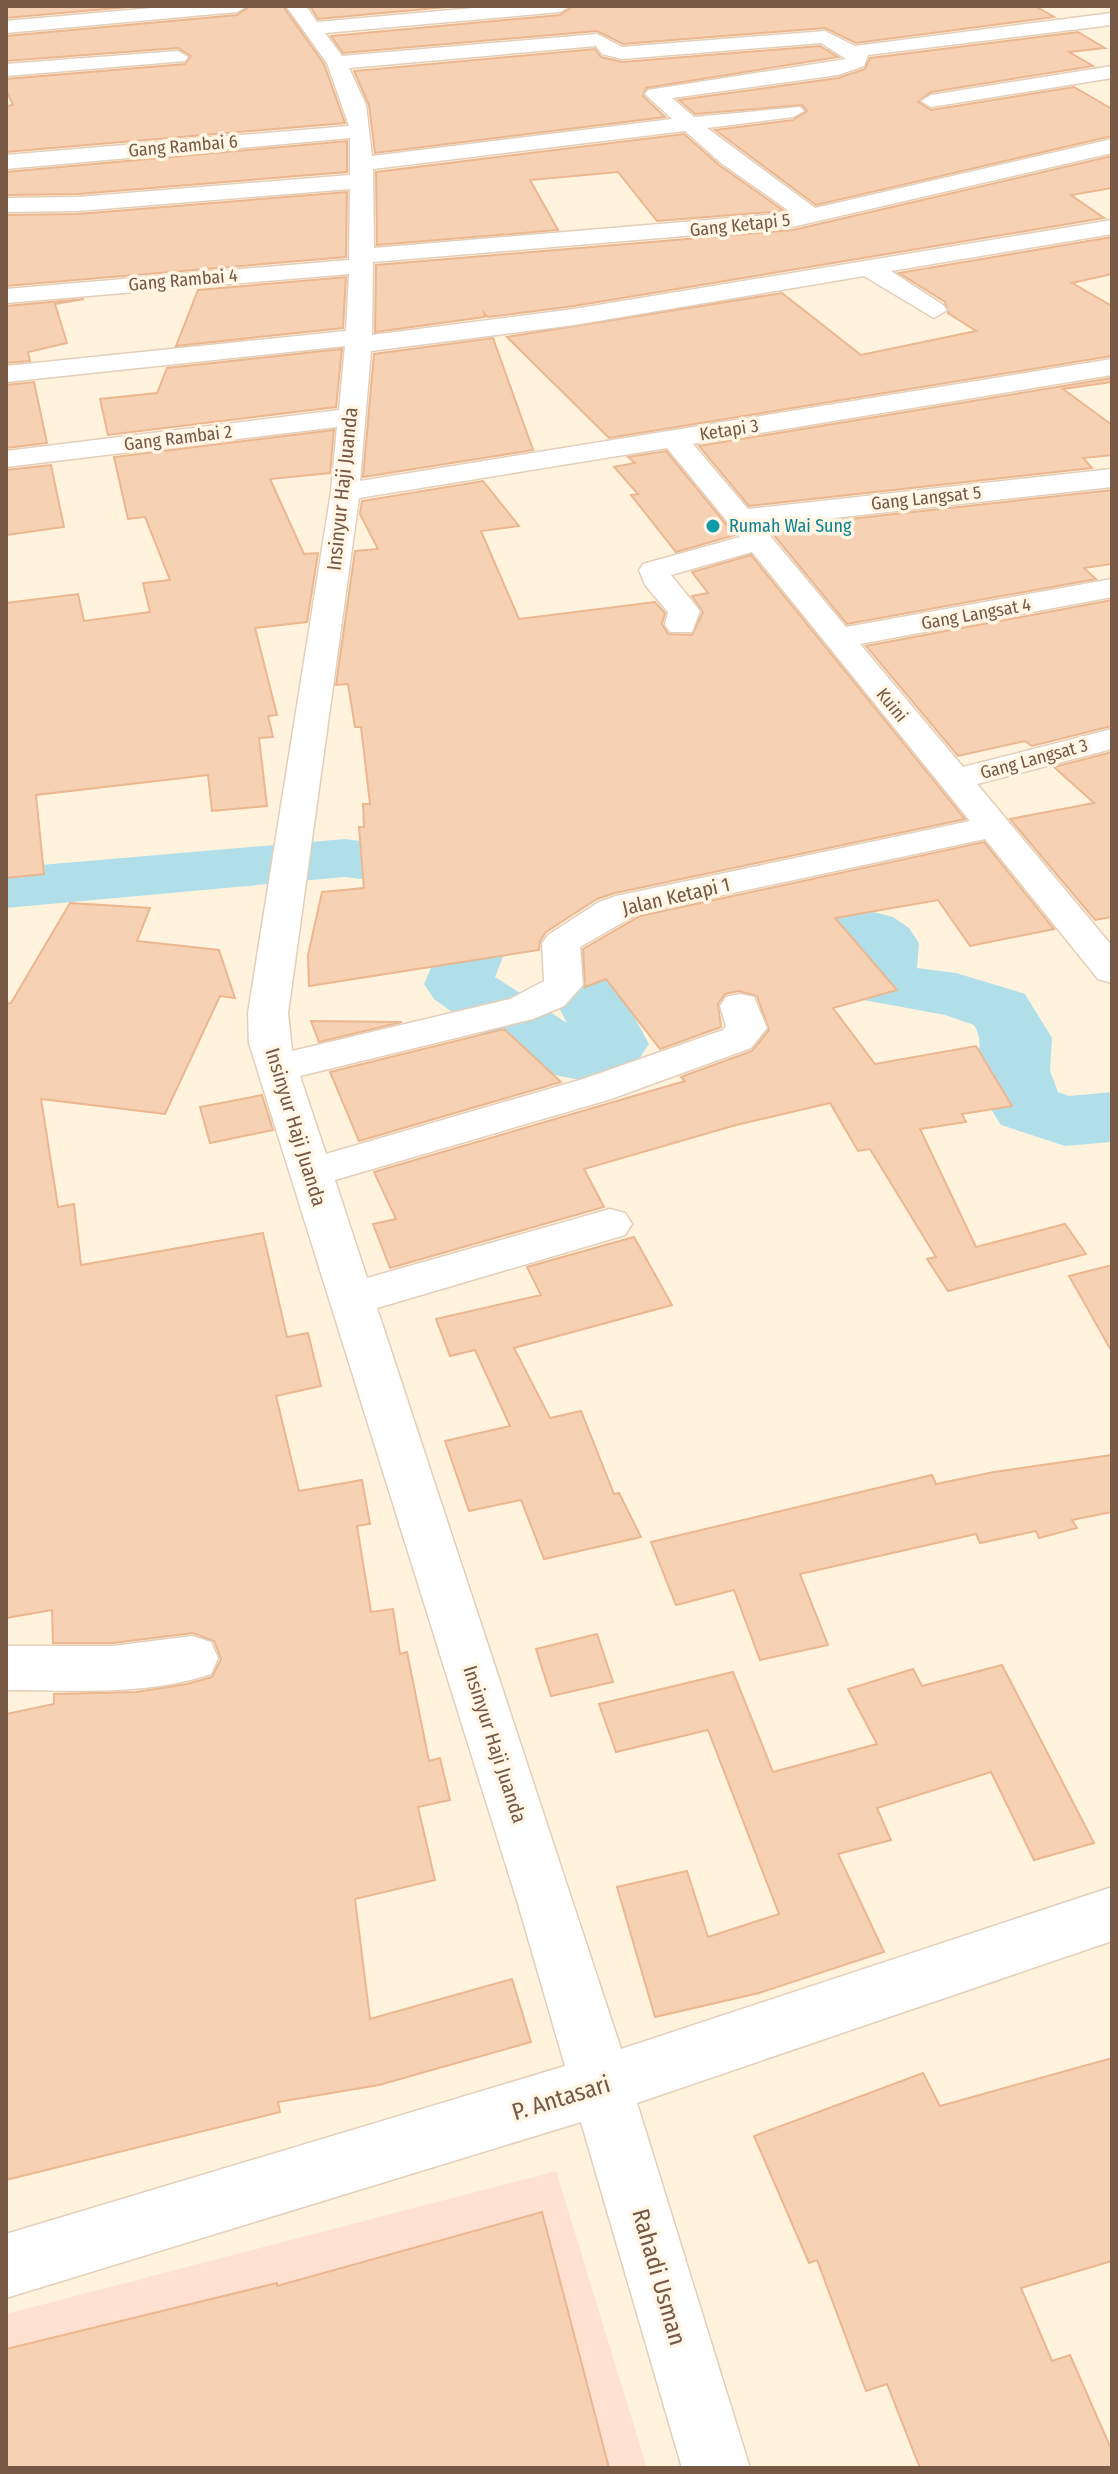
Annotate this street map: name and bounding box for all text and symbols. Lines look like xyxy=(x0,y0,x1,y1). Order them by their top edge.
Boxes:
street label: Gang Rambai 6 xyxy=(127,130,239,162)
street label: Gang Ketapi 5 xyxy=(689,209,791,241)
street label: Gang Rambai 4 xyxy=(128,264,239,296)
street label: Insinyur Haji Juanda xyxy=(321,406,363,572)
street label: Ketapi 3 xyxy=(698,415,760,445)
street label: Gang Rambai 2 xyxy=(123,420,233,456)
street label: Gang Langsat 5 xyxy=(870,481,982,515)
place label: Rumah Wai Sung xyxy=(729,515,852,537)
marker: Rumah Wai Sung xyxy=(704,517,722,535)
street label: Gang Langsat 4 xyxy=(919,593,1033,634)
street label: Kuini xyxy=(872,684,912,726)
street label: Gang Langsat 3 xyxy=(978,734,1090,784)
street label: Jalan Ketapi 1 xyxy=(620,872,732,920)
street label: Insinyur Haji Juanda xyxy=(261,1045,331,1209)
street label: Insinyur Haji Juanda xyxy=(458,1662,532,1826)
street label: P. Antasari xyxy=(509,2070,613,2126)
street label: Rahadi Usman xyxy=(626,2206,692,2348)

